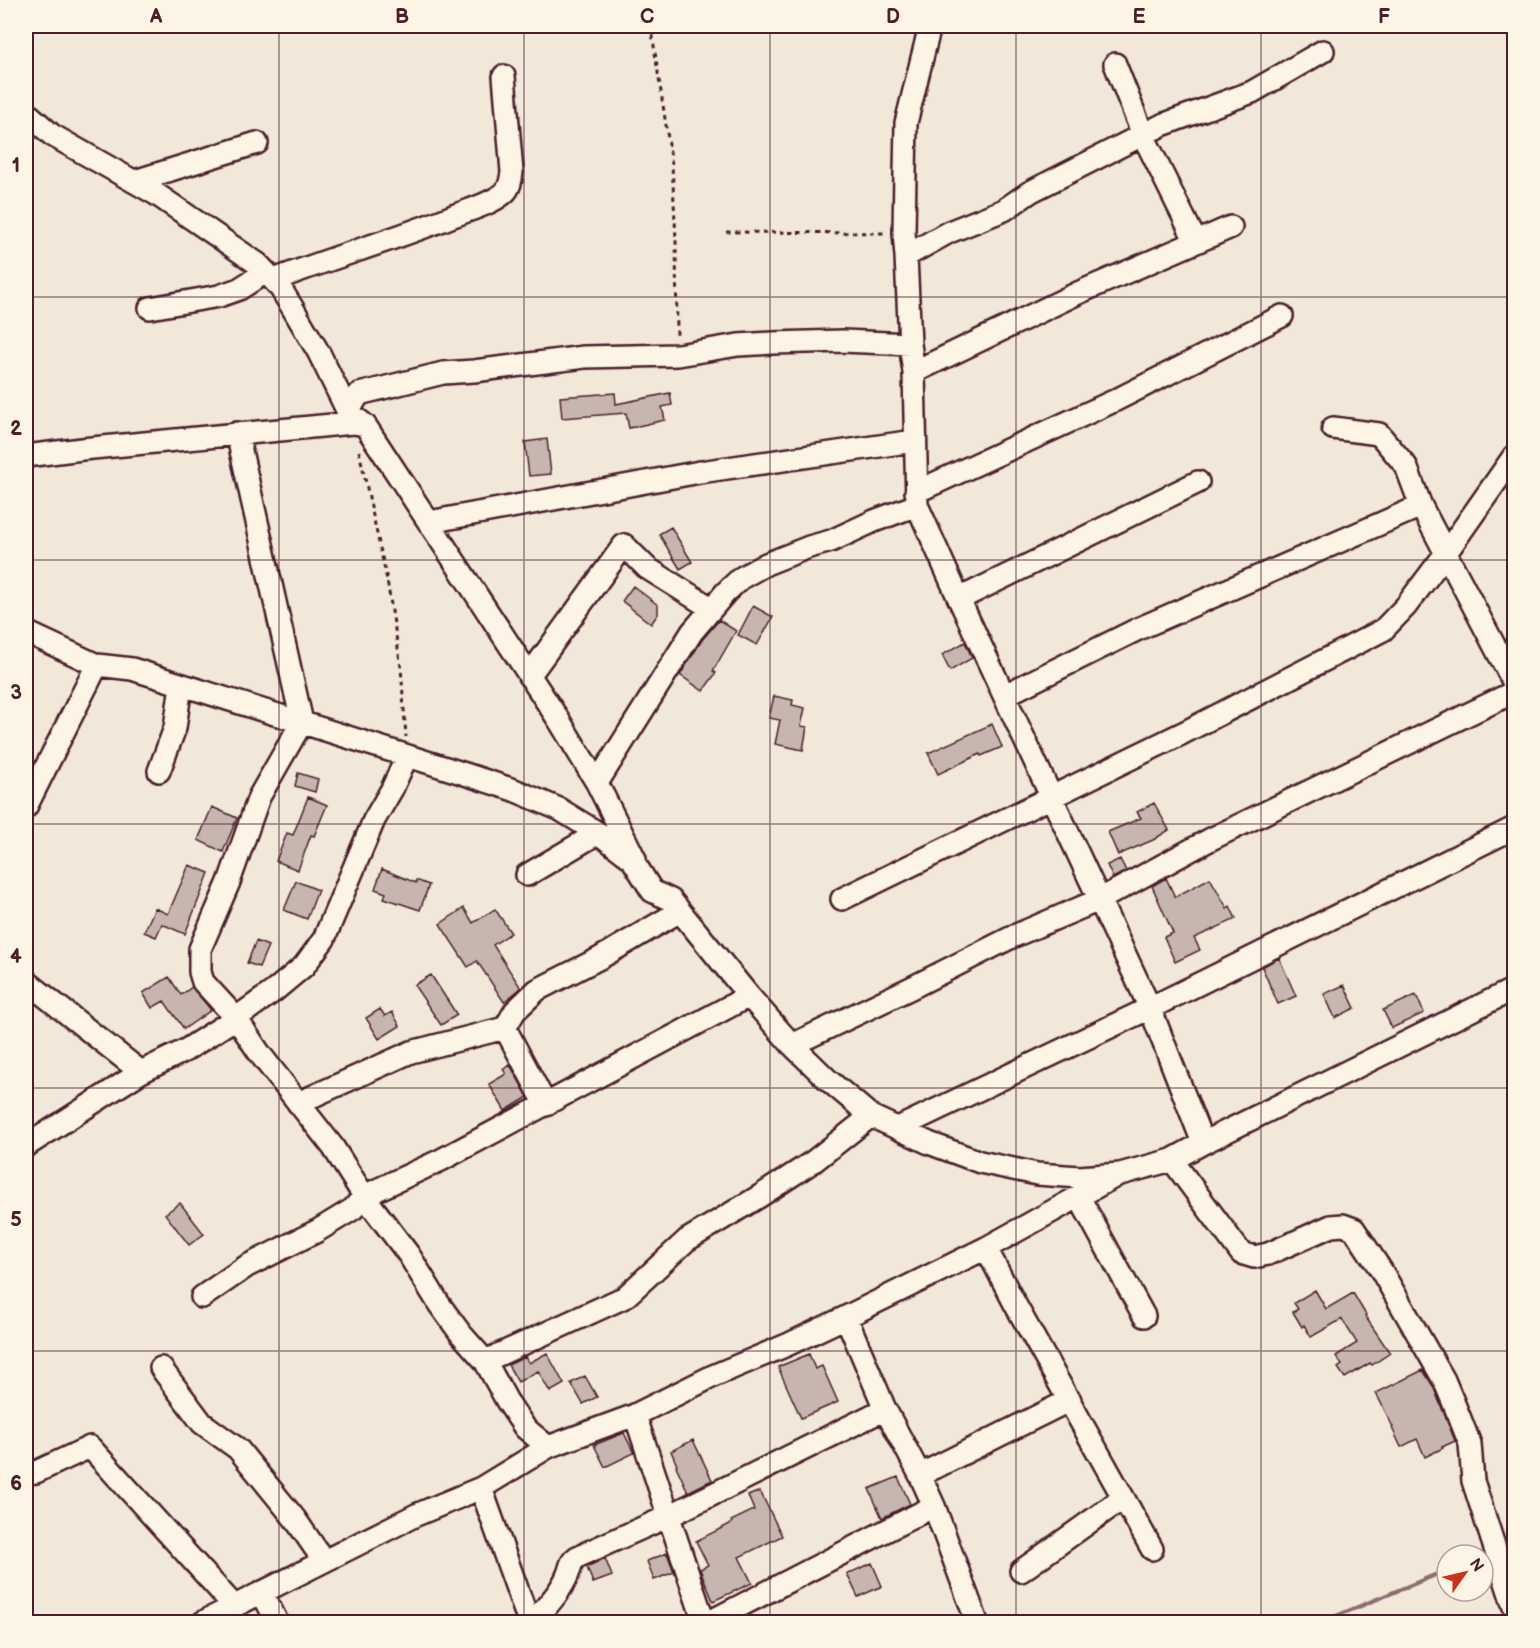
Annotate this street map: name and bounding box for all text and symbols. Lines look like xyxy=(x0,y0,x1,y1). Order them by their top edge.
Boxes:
text: A xyxy=(149,5,163,29)
text: B xyxy=(395,5,409,29)
text: C xyxy=(640,5,654,29)
text: D xyxy=(886,5,900,29)
text: E xyxy=(1133,5,1146,29)
text: F xyxy=(1378,5,1390,29)
text: 1 xyxy=(12,154,20,178)
text: 2 xyxy=(10,417,22,441)
text: 3 xyxy=(10,681,22,705)
text: 4 xyxy=(10,945,22,969)
text: 5 xyxy=(10,1208,22,1232)
text: 6 xyxy=(10,1472,22,1496)
north arrow xyxy=(1435,1543,1495,1603)
text: N xyxy=(1465,1555,1487,1576)

